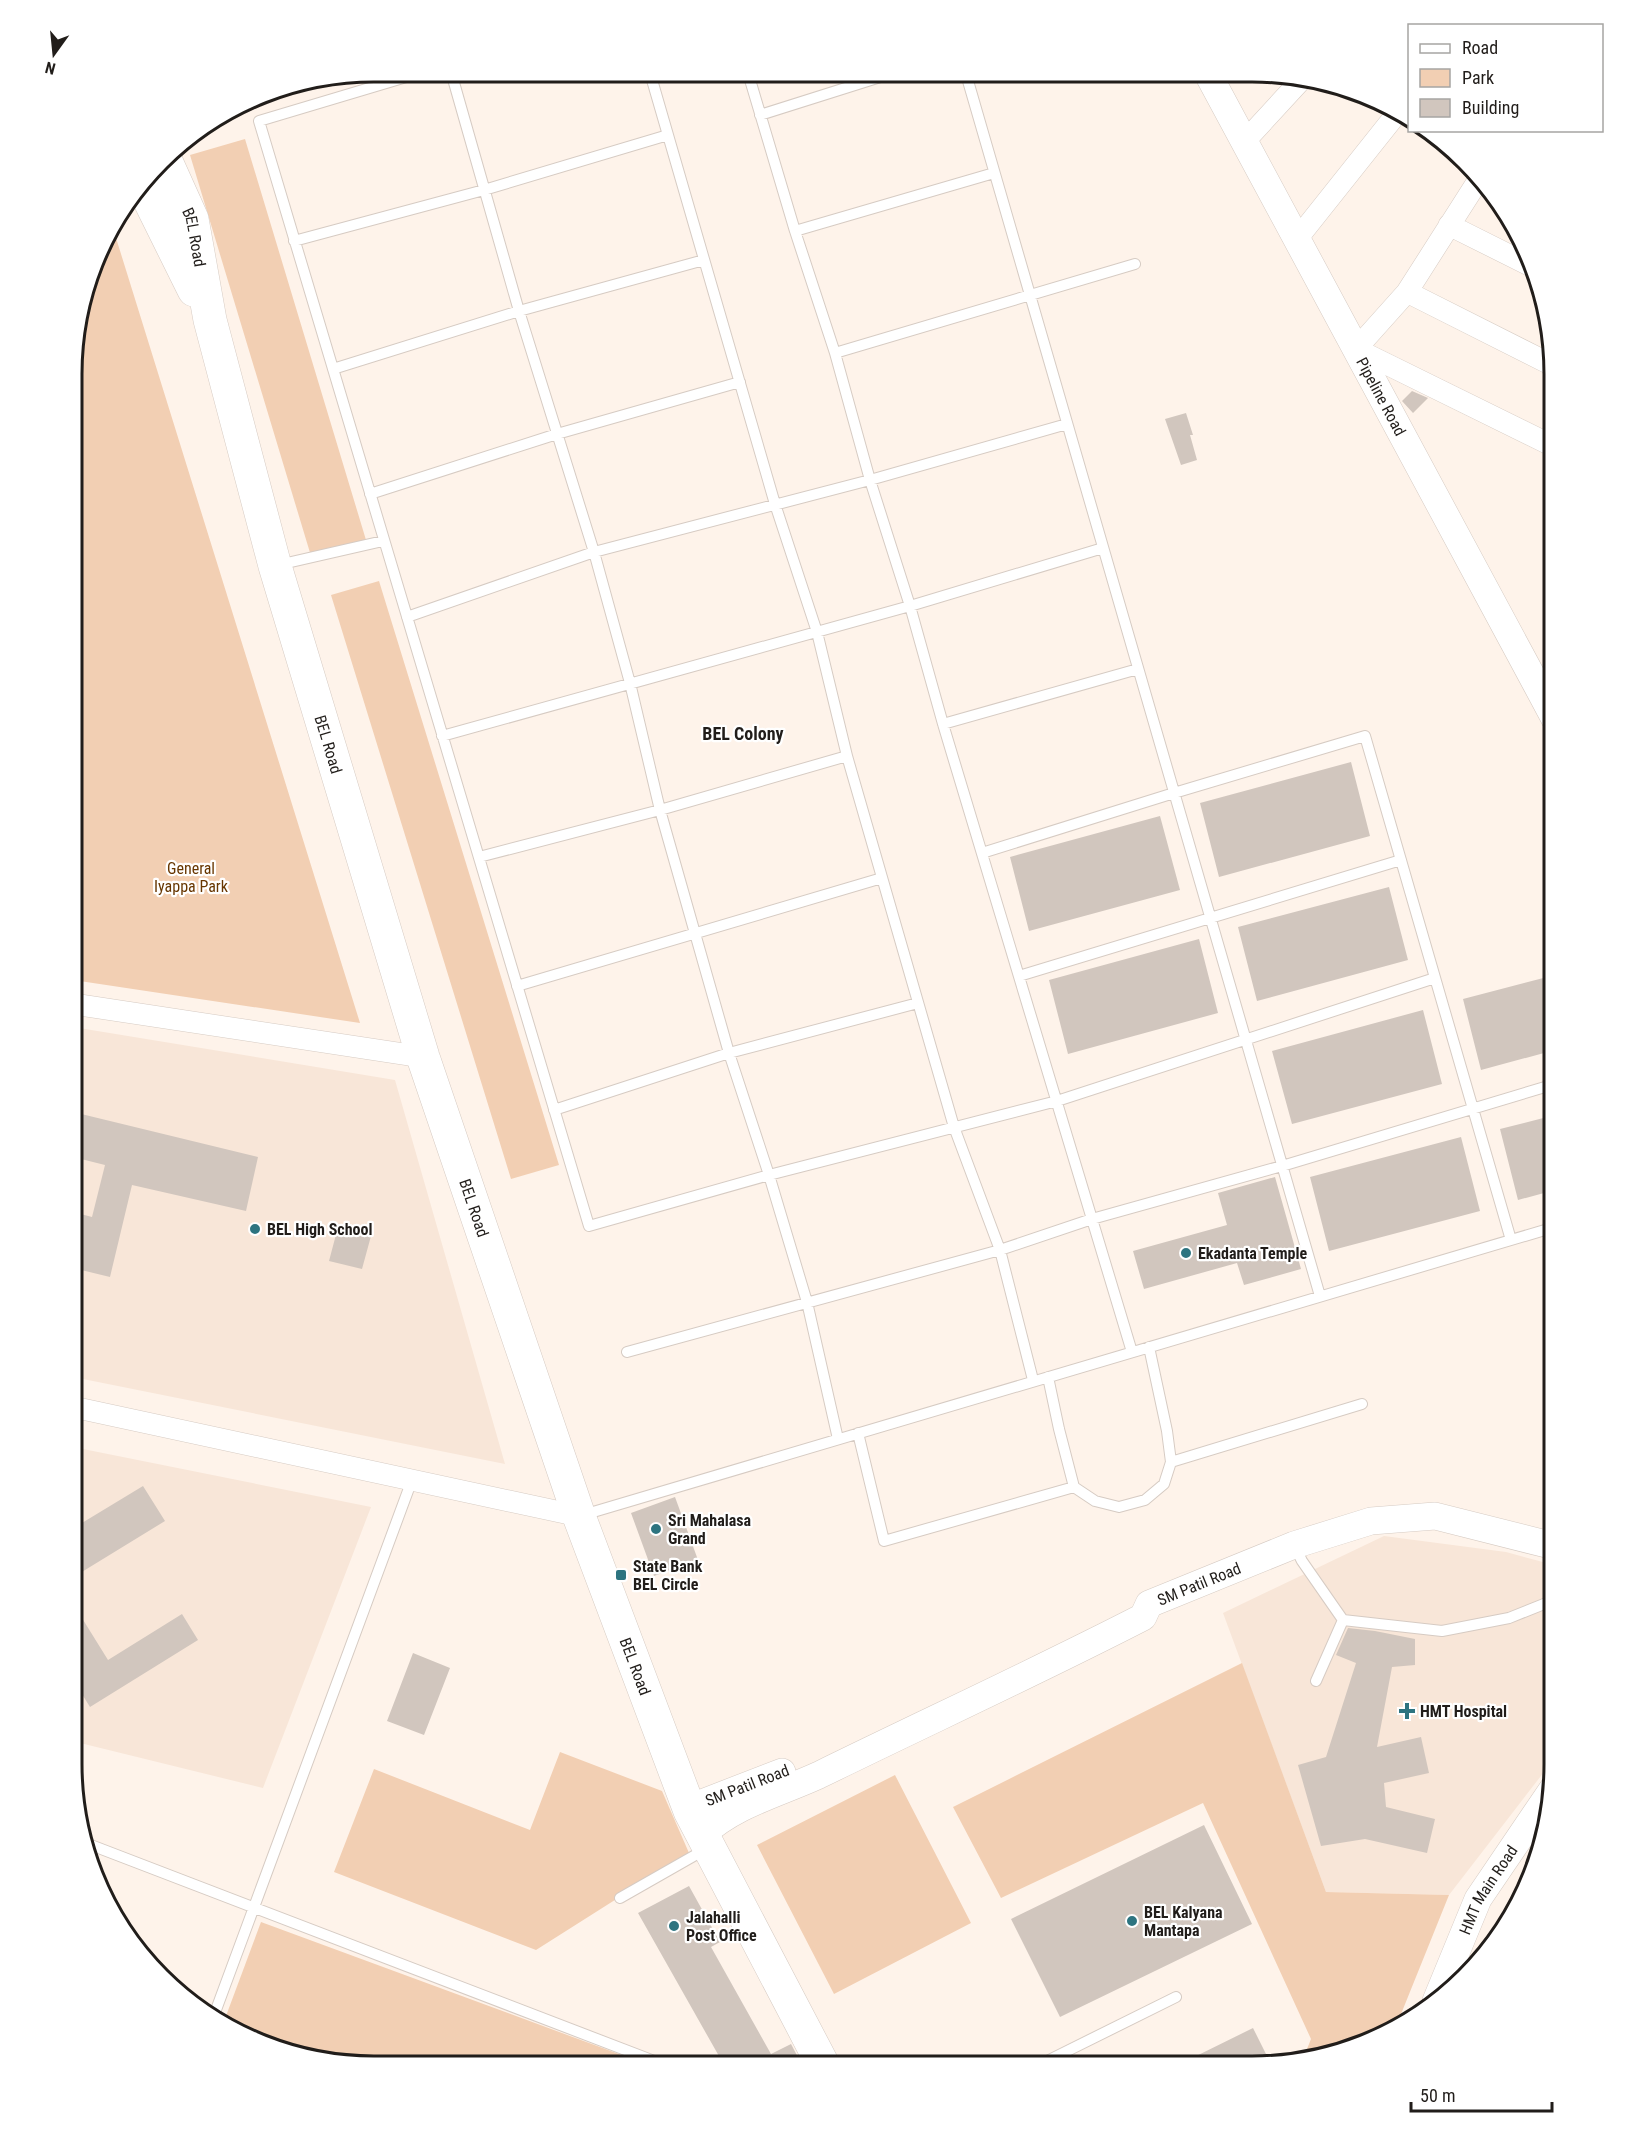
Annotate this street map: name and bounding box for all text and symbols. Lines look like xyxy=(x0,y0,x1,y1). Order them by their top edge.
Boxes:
north arrow xyxy=(24,24,84,84)
legend xyxy=(1408,24,1603,132)
text: Road xyxy=(1462,37,1498,58)
text: N xyxy=(43,58,57,78)
text: Park xyxy=(1462,67,1494,88)
text: Building xyxy=(1462,97,1519,118)
street label: BEL Road xyxy=(178,205,209,268)
street label: Pipeline Road xyxy=(1352,354,1410,439)
street label: BEL Road xyxy=(310,713,346,776)
district label: BEL Colony xyxy=(702,723,784,744)
park label: General Iyappa Park xyxy=(154,859,229,896)
street label: BEL Road xyxy=(455,1177,492,1240)
place label: BEL High School xyxy=(267,1220,372,1239)
marker: BEL High School xyxy=(248,1222,262,1236)
place label: Ekadanta Temple xyxy=(1198,1244,1308,1263)
marker: Ekadanta Temple xyxy=(1179,1246,1193,1260)
place label: Sri Mahalasa Grand xyxy=(668,1511,752,1548)
marker: Sri Mahalasa Grand xyxy=(649,1522,663,1536)
place label: State Bank BEL Circle xyxy=(633,1557,703,1594)
street label: SM Patil Road xyxy=(1155,1559,1244,1610)
marker: State Bank BEL Circle xyxy=(614,1568,628,1582)
street label: BEL Road xyxy=(616,1635,655,1698)
marker: HMT Hospital xyxy=(1398,1702,1416,1720)
place label: HMT Hospital xyxy=(1420,1702,1507,1721)
street label: SM Patil Road xyxy=(703,1761,792,1810)
street label: HMT Main Road xyxy=(1455,1842,1522,1938)
place label: BEL Kalyana Mantapa xyxy=(1144,1903,1223,1940)
place label: Jalahalli Post Office xyxy=(686,1908,757,1945)
marker: BEL Kalyana Mantapa xyxy=(1125,1914,1139,1928)
marker: Jalahalli Post Office xyxy=(667,1919,681,1933)
scale bar xyxy=(1411,2075,1552,2113)
text: 50 m xyxy=(1420,2085,1455,2106)

